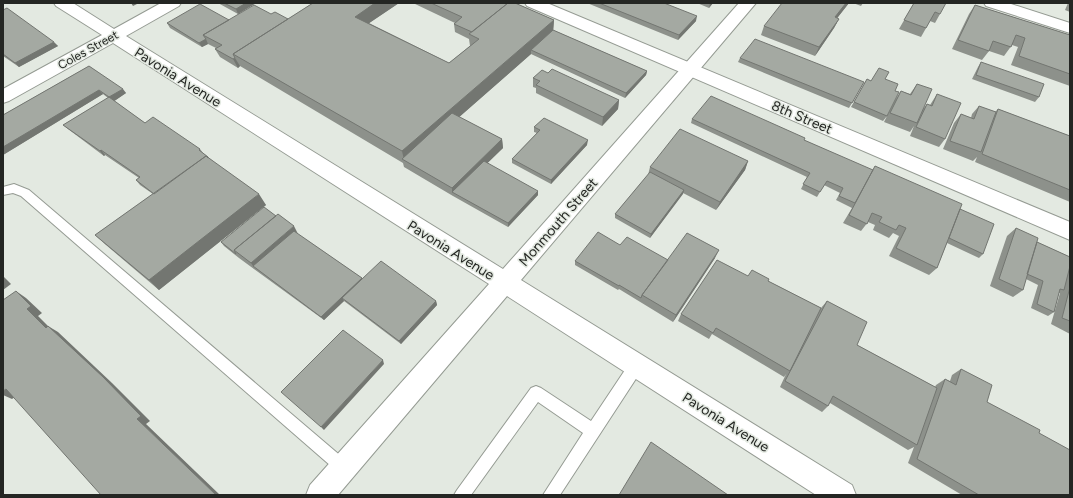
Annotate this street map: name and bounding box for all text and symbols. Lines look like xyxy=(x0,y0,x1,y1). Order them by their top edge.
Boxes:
street label: Coles Street xyxy=(55,27,121,72)
street label: Pavonia Avenue xyxy=(131,44,225,111)
street label: 8th Street xyxy=(769,97,835,138)
street label: Monmouth Street xyxy=(515,175,601,270)
street label: Pavonia Avenue xyxy=(404,217,498,284)
street label: Pavonia Avenue xyxy=(679,389,773,456)

